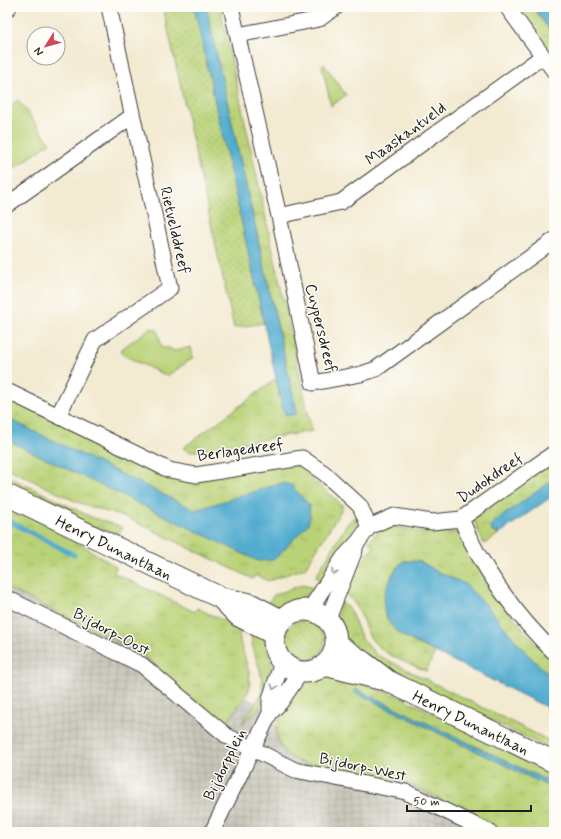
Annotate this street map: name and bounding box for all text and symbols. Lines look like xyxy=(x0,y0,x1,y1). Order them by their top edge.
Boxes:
north arrow xyxy=(26,26,66,66)
text: N xyxy=(31,44,47,59)
street label: Maaskantveld xyxy=(361,98,451,171)
street label: Rietvelddreef xyxy=(154,185,195,276)
street label: Cuypersdreef xyxy=(299,282,342,375)
street label: Berlagedreef xyxy=(196,434,285,467)
street label: Dudokdreef xyxy=(453,448,527,508)
street label: Henry Dunantlaan xyxy=(52,511,175,586)
one-way arrow xyxy=(331,568,338,575)
street label: Bijdorp-Oost xyxy=(69,603,153,661)
one-way arrow xyxy=(270,683,279,690)
street label: Henry Dunantlaan xyxy=(409,686,532,761)
street label: Bijdorpplein xyxy=(199,725,252,804)
street label: Bijdorp-West xyxy=(317,748,408,787)
scale bar xyxy=(407,787,531,813)
text: 50 m xyxy=(413,794,440,810)

